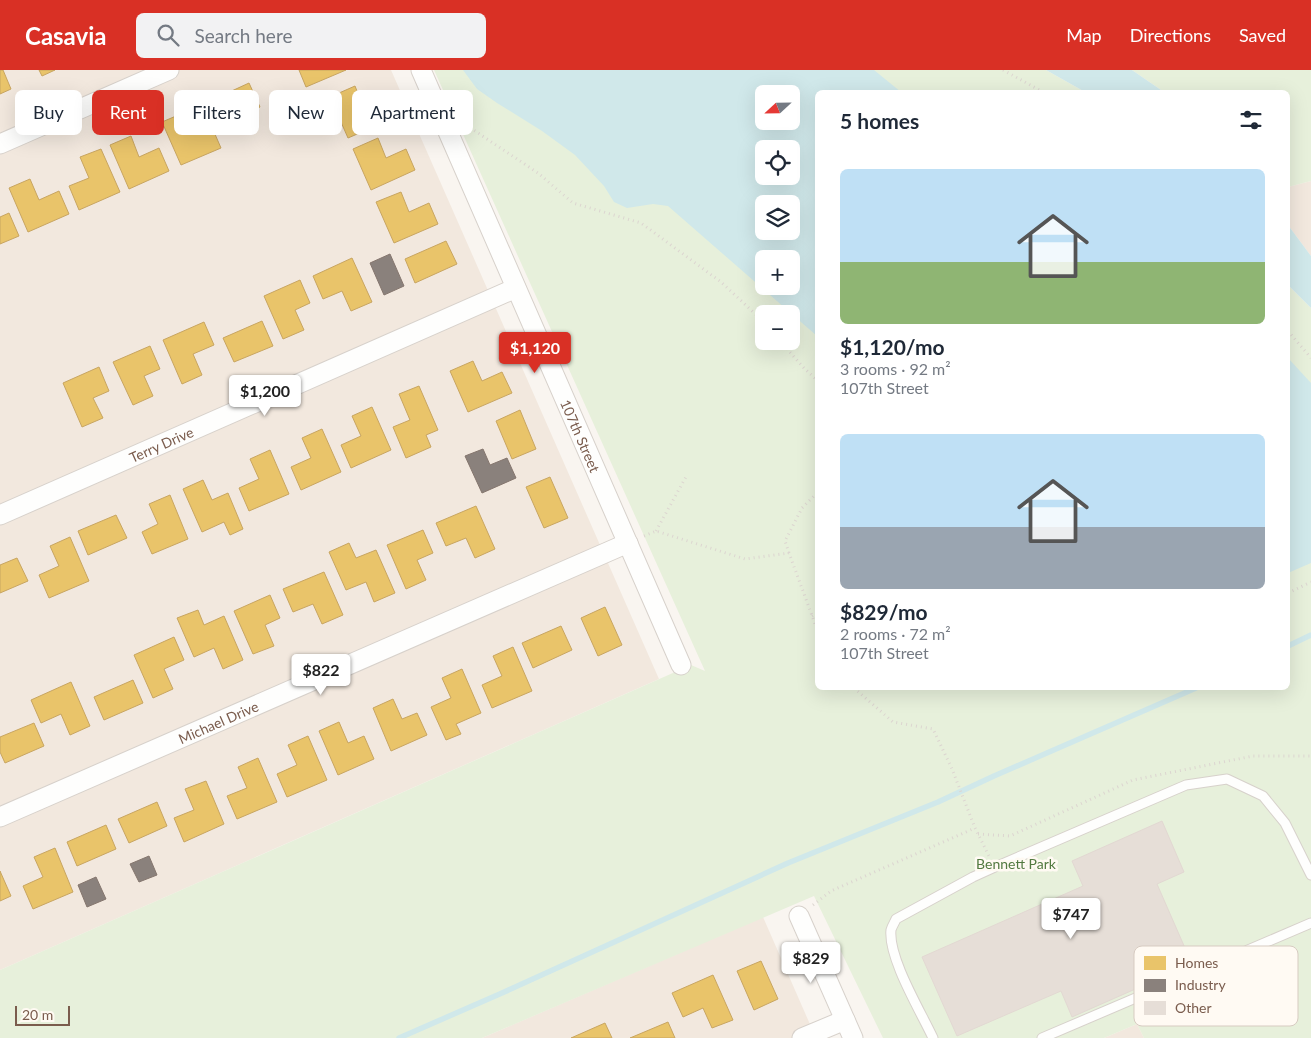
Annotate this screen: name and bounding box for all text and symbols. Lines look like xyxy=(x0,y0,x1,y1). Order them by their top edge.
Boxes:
search box xyxy=(136,13,486,58)
text: Casavia xyxy=(25,21,106,50)
icon: search xyxy=(154,21,182,49)
text: Search here xyxy=(194,24,292,47)
text: Map xyxy=(1066,24,1102,46)
text: Directions xyxy=(1130,24,1211,46)
text: Saved xyxy=(1239,24,1286,46)
north arrow xyxy=(755,85,800,130)
map controls xyxy=(755,85,800,350)
chip: Buy xyxy=(15,90,82,135)
chip: Rent xyxy=(92,90,164,135)
chip: Filters xyxy=(174,90,259,135)
chip: New xyxy=(269,90,342,135)
chip: Apartment xyxy=(352,90,473,135)
icon: filters xyxy=(1237,106,1265,134)
text: 5 homes xyxy=(840,108,919,133)
button: locate xyxy=(755,140,800,185)
button: layers xyxy=(755,195,800,240)
icon: home xyxy=(1008,201,1098,291)
button: + xyxy=(755,250,800,295)
button: − xyxy=(755,305,800,350)
pin: $1,120 xyxy=(494,332,576,374)
text: $1,120/mo xyxy=(840,334,945,359)
text: $1,120 xyxy=(510,338,560,357)
text: 3 rooms · 92 m² xyxy=(840,359,951,378)
pin: $1,200 xyxy=(224,374,306,417)
text: 107th Street xyxy=(840,378,929,397)
text: $1,200 xyxy=(240,381,290,400)
street label: 107th Street xyxy=(557,397,604,475)
street label: Terry Drive xyxy=(127,423,196,466)
icon: home xyxy=(1008,466,1098,556)
text: $829/mo xyxy=(840,599,928,624)
text: 2 rooms · 72 m² xyxy=(840,624,951,643)
text: 107th Street xyxy=(840,643,929,662)
pin: $822 xyxy=(291,654,351,696)
text: $822 xyxy=(302,660,340,679)
street label: Michael Drive xyxy=(176,697,261,747)
park label: Bennett Park xyxy=(976,855,1057,872)
pin: $747 xyxy=(1041,898,1101,940)
text: $747 xyxy=(1052,904,1090,923)
pin: $829 xyxy=(781,942,841,984)
legend xyxy=(1134,946,1298,1026)
text: $829 xyxy=(792,948,830,967)
text: Homes xyxy=(1175,954,1218,971)
text: Industry xyxy=(1175,976,1226,993)
text: Other xyxy=(1175,999,1212,1016)
scale bar xyxy=(15,1003,70,1026)
text: 20 m xyxy=(22,1006,53,1023)

